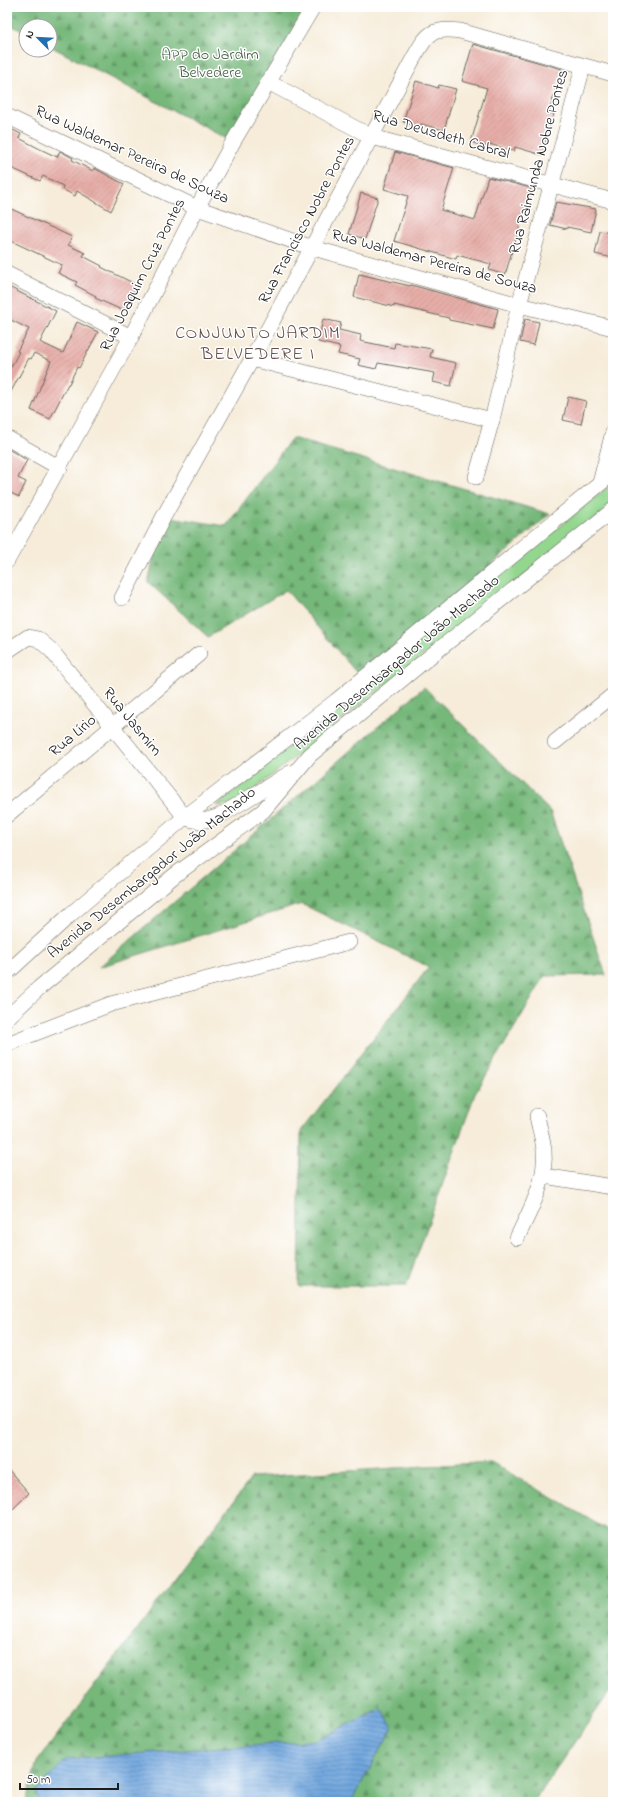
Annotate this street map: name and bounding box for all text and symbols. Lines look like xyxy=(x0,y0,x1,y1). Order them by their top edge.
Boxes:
north arrow xyxy=(18,18,58,58)
text: N xyxy=(21,28,39,41)
park label: APP do Jardim Belvedere xyxy=(161,43,259,85)
street label: Rua Raimunda Nobre Pontes xyxy=(503,67,575,257)
street label: Rua Waldemar Pereira de Souza xyxy=(31,99,233,211)
street label: Rua Deusdeth Cabral xyxy=(369,104,513,166)
street label: Rua Francisco Nobre Pontes xyxy=(252,132,362,308)
street label: Rua Joaquim Cruz Pontes xyxy=(94,194,192,356)
street label: Rua Waldemar Pereira de Souza xyxy=(329,223,539,301)
district label: CONJUNTO JARDIM BELVEDERE I xyxy=(175,321,341,368)
street label: Avenida Desembargador João Machado xyxy=(289,569,505,757)
street label: Rua Jasmim xyxy=(97,682,167,762)
street label: Rua Lírio xyxy=(44,709,102,763)
street label: Avenida Desembargador João Machado xyxy=(42,781,262,965)
scale bar xyxy=(20,1765,118,1791)
text: 50 m xyxy=(26,1771,50,1789)

